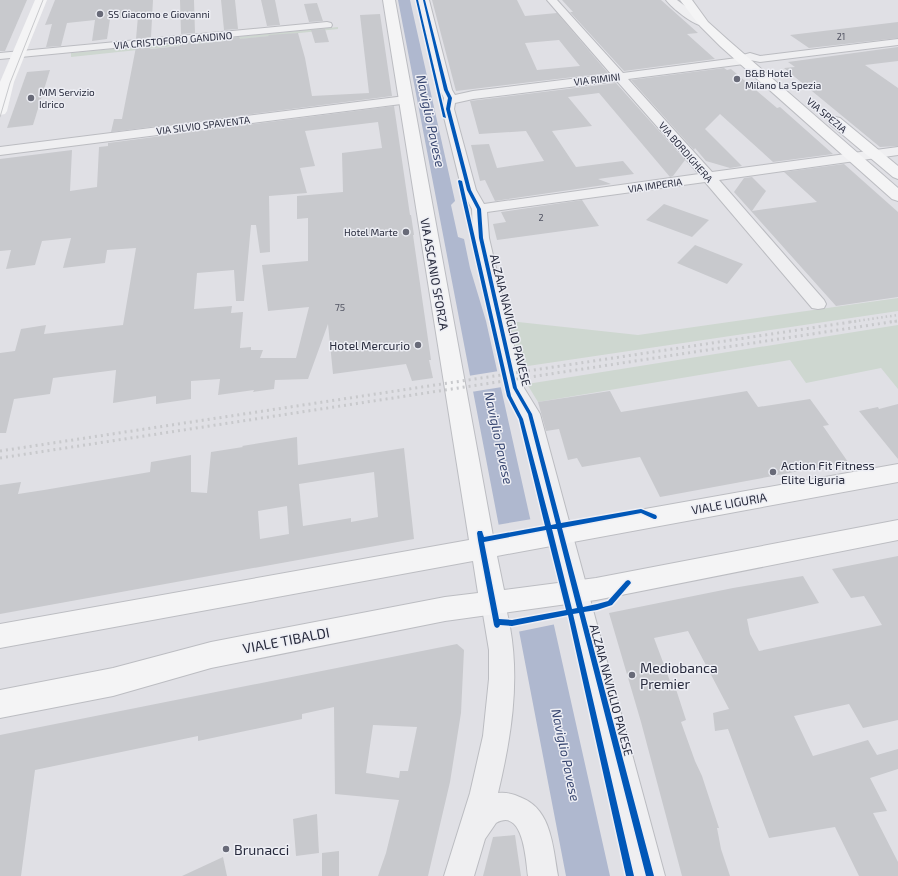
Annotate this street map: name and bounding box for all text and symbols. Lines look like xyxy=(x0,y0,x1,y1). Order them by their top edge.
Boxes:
place label: SS Giacomo e Giovanni xyxy=(108,8,210,20)
marker: SS Giacomo e Giovanni xyxy=(95,9,105,19)
street label: VIA CRISTOFORO GANDINO xyxy=(113,29,233,51)
house number: 21 xyxy=(837,31,845,42)
place label: B&B Hotel Milano La Spezia xyxy=(745,67,821,91)
street label: VIA RIMINI xyxy=(573,70,621,88)
water label: Naviglio Pavese xyxy=(413,73,449,169)
marker: B&B Hotel Milano La Spezia xyxy=(732,74,742,84)
place label: MM Servizio Idrico xyxy=(39,86,95,110)
marker: MM Servizio Idrico xyxy=(26,93,36,103)
street label: VIA SPEZIA xyxy=(805,95,850,136)
street label: VIA SILVIO SPAVENTA xyxy=(155,113,251,137)
street label: VIA BORDIGHERA xyxy=(656,119,716,185)
street label: VIA IMPERIA xyxy=(627,175,684,195)
house number: 2 xyxy=(538,212,544,223)
street label: VIA ASCANIO SFORZA xyxy=(418,217,452,332)
place label: Hotel Marte xyxy=(344,226,398,238)
marker: Hotel Marte xyxy=(401,227,411,237)
street label: ALZAIA NAVIGLIO PAVESE xyxy=(488,253,534,388)
house number: 75 xyxy=(335,301,345,313)
place label: Hotel Mercurio xyxy=(329,338,410,352)
marker: Hotel Mercurio xyxy=(413,340,423,350)
water label: Naviglio Pavese xyxy=(481,390,517,486)
place label: Action Fit Fitness Elite Liguria xyxy=(781,458,875,486)
marker: Action Fit Fitness Elite Liguria xyxy=(768,467,778,477)
street label: VIALE LIGURIA xyxy=(690,489,768,517)
street label: VIALE TIBALDI xyxy=(241,623,331,657)
street label: ALZAIA NAVIGLIO PAVESE xyxy=(588,623,636,758)
place label: Mediobanca Premier xyxy=(640,659,718,692)
marker: Mediobanca Premier xyxy=(627,670,637,680)
water label: Naviglio Pavese xyxy=(548,707,584,803)
place label: Brunacci xyxy=(234,841,289,858)
marker: Brunacci xyxy=(221,844,231,854)

